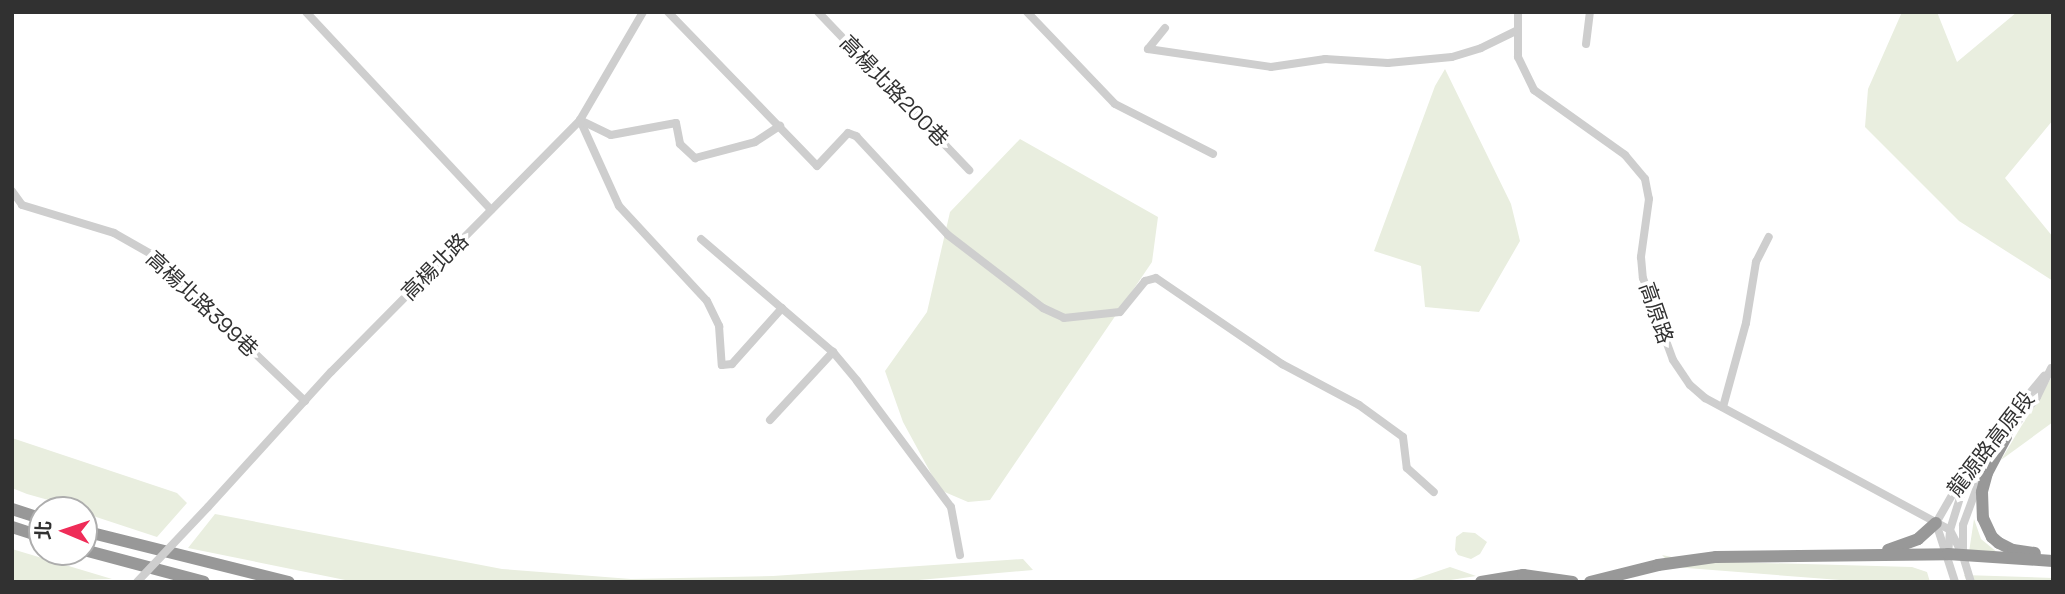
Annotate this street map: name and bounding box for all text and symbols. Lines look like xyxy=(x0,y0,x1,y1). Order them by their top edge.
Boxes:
street label: 高楊北路200巷 xyxy=(835,30,953,152)
street label: 高楊北路 xyxy=(396,228,474,306)
street label: 高楊北路399巷 xyxy=(141,246,263,362)
street label: 高原路 xyxy=(1634,279,1678,347)
street label: 龍源路高原段 xyxy=(1942,387,2040,501)
north arrow xyxy=(28,496,98,566)
text: 北 xyxy=(31,520,56,540)

